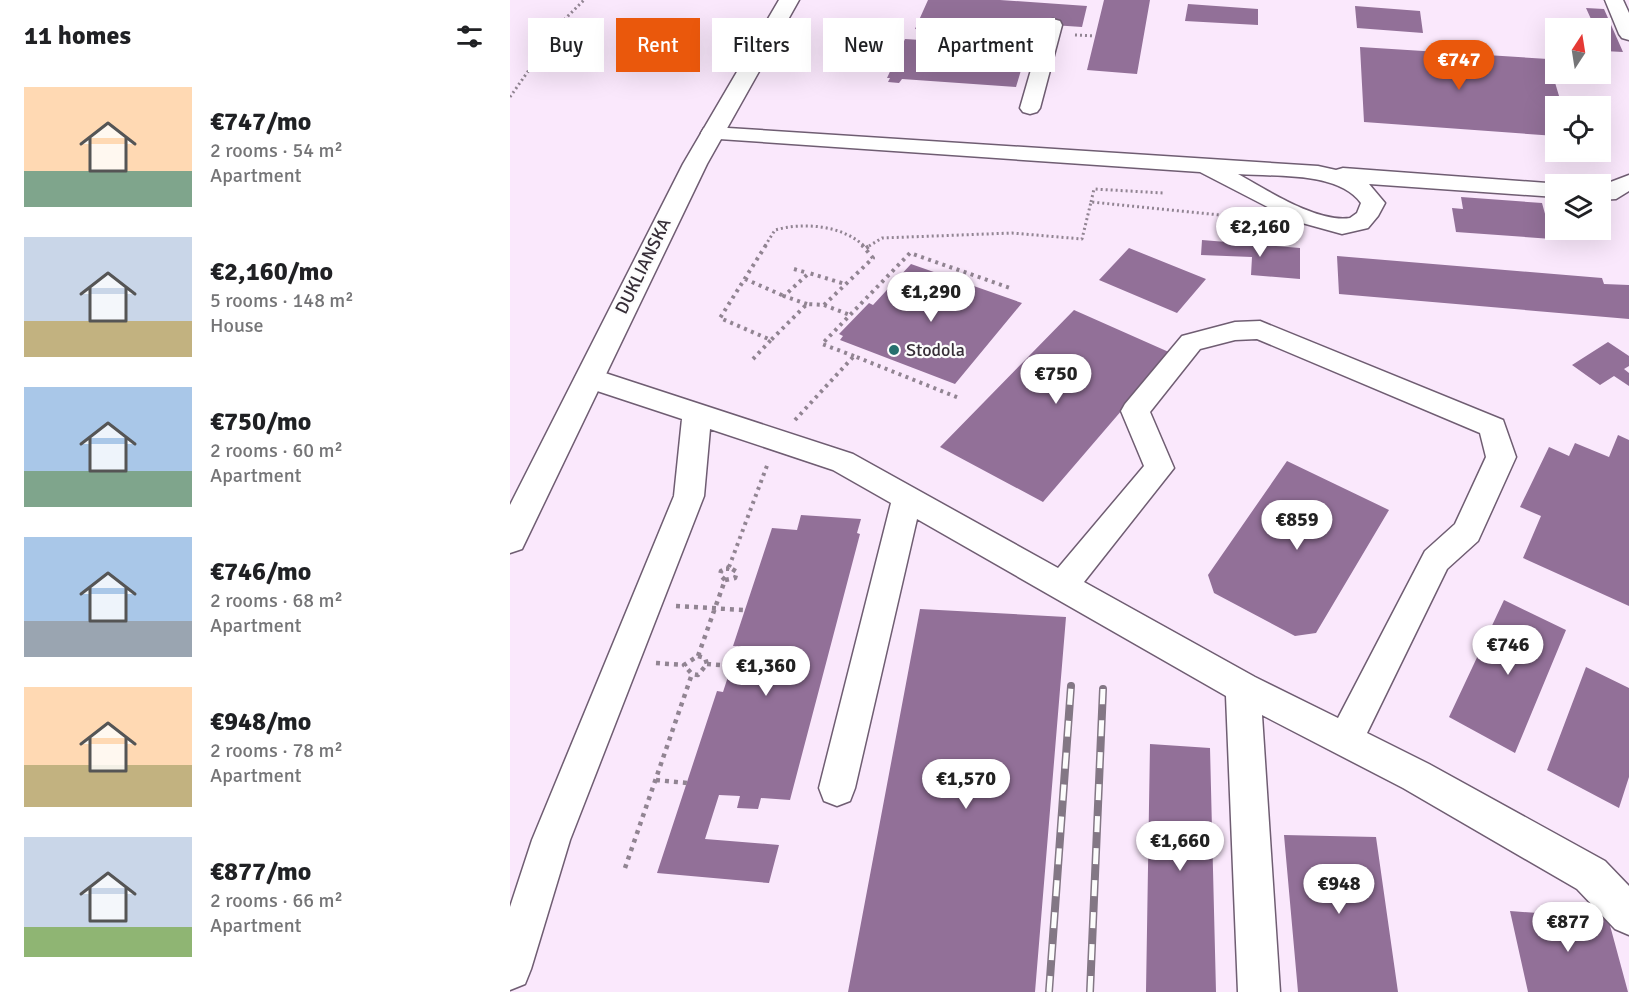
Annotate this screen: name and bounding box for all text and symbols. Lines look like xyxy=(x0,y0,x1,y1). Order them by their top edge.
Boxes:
chip: Buy xyxy=(528,18,604,72)
chip: Rent xyxy=(616,18,700,72)
chip: Filters xyxy=(712,18,811,72)
chip: New xyxy=(823,18,904,72)
chip: Apartment xyxy=(916,18,1055,72)
north arrow xyxy=(1545,18,1611,84)
map controls xyxy=(1545,18,1611,240)
text: 11 homes xyxy=(24,20,131,52)
icon: filters xyxy=(453,20,486,53)
pin: €747 xyxy=(1423,40,1495,91)
text: €747 xyxy=(1437,47,1481,72)
button: locate xyxy=(1545,96,1611,162)
text: €747/mo xyxy=(210,106,311,138)
icon: home xyxy=(72,111,144,183)
text: 2 rooms · 54 m² xyxy=(210,138,343,163)
text: Apartment xyxy=(210,163,302,188)
button: layers xyxy=(1545,174,1611,240)
pin: €2,160 xyxy=(1211,207,1309,258)
street label: DUKLIANSKA xyxy=(610,214,676,318)
text: €2,160 xyxy=(1230,214,1290,239)
text: €2,160/mo xyxy=(210,256,333,288)
icon: home xyxy=(72,261,144,333)
pin: €1,290 xyxy=(882,272,980,323)
text: €1,290 xyxy=(901,279,961,304)
text: 5 rooms · 148 m² xyxy=(210,288,354,313)
text: House xyxy=(210,313,264,338)
place label: Stodola xyxy=(906,339,965,361)
marker: Stodola xyxy=(887,343,901,357)
pin: €750 xyxy=(1020,354,1092,405)
text: €750 xyxy=(1034,361,1078,386)
text: €750/mo xyxy=(210,406,311,438)
icon: home xyxy=(72,411,144,483)
text: 2 rooms · 60 m² xyxy=(210,438,343,463)
text: Apartment xyxy=(210,463,302,488)
pin: €859 xyxy=(1261,500,1333,551)
text: €859 xyxy=(1275,507,1319,532)
text: €746/mo xyxy=(210,556,311,588)
icon: home xyxy=(72,561,144,633)
text: 2 rooms · 68 m² xyxy=(210,588,343,613)
text: Apartment xyxy=(210,613,302,638)
pin: €746 xyxy=(1472,625,1544,676)
text: €746 xyxy=(1486,632,1530,657)
pin: €1,360 xyxy=(717,646,815,697)
text: €1,360 xyxy=(736,653,796,678)
text: €948/mo xyxy=(210,706,311,738)
icon: home xyxy=(72,711,144,783)
text: 2 rooms · 78 m² xyxy=(210,738,343,763)
pin: €1,570 xyxy=(917,759,1015,810)
text: Apartment xyxy=(210,763,302,788)
text: €1,570 xyxy=(936,766,996,791)
pin: €1,660 xyxy=(1131,821,1229,872)
text: €1,660 xyxy=(1150,828,1210,853)
text: €877/mo xyxy=(210,856,311,888)
icon: home xyxy=(72,861,144,933)
pin: €948 xyxy=(1303,864,1375,915)
text: €948 xyxy=(1317,871,1361,896)
text: 2 rooms · 66 m² xyxy=(210,888,343,913)
pin: €877 xyxy=(1532,902,1604,953)
text: €877 xyxy=(1546,909,1590,934)
text: Apartment xyxy=(210,913,302,938)

